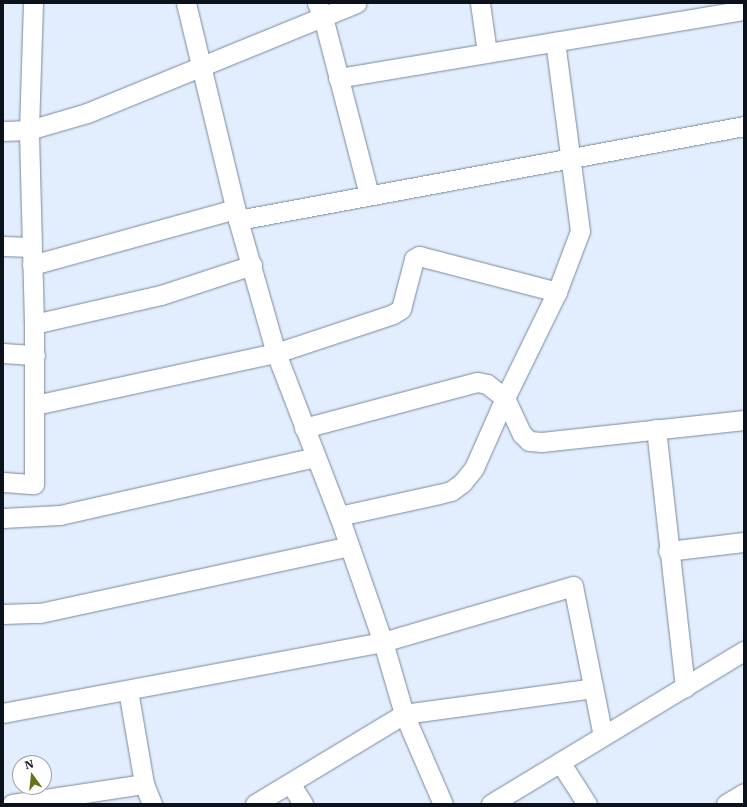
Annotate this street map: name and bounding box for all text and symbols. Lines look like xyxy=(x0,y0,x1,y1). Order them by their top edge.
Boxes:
north arrow xyxy=(12,755,52,795)
text: N xyxy=(23,756,35,772)

